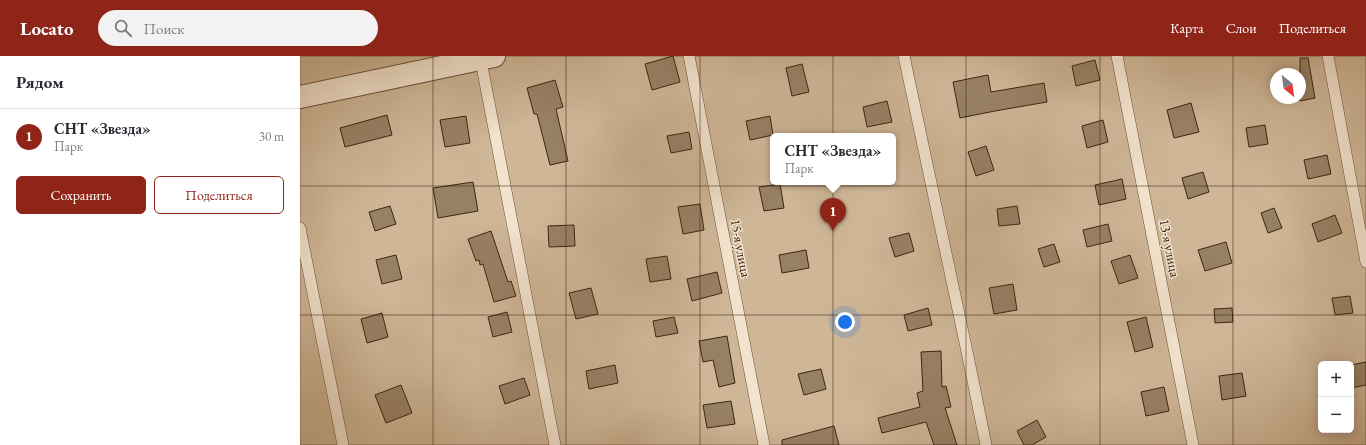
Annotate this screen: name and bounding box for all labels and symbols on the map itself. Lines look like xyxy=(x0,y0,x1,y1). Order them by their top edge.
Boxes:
north arrow xyxy=(1270,68,1306,104)
pin: 1 xyxy=(820,198,846,231)
street label: 15-я улица xyxy=(727,217,756,279)
street label: 13-я улица xyxy=(1156,217,1185,279)
your location xyxy=(835,312,855,332)

